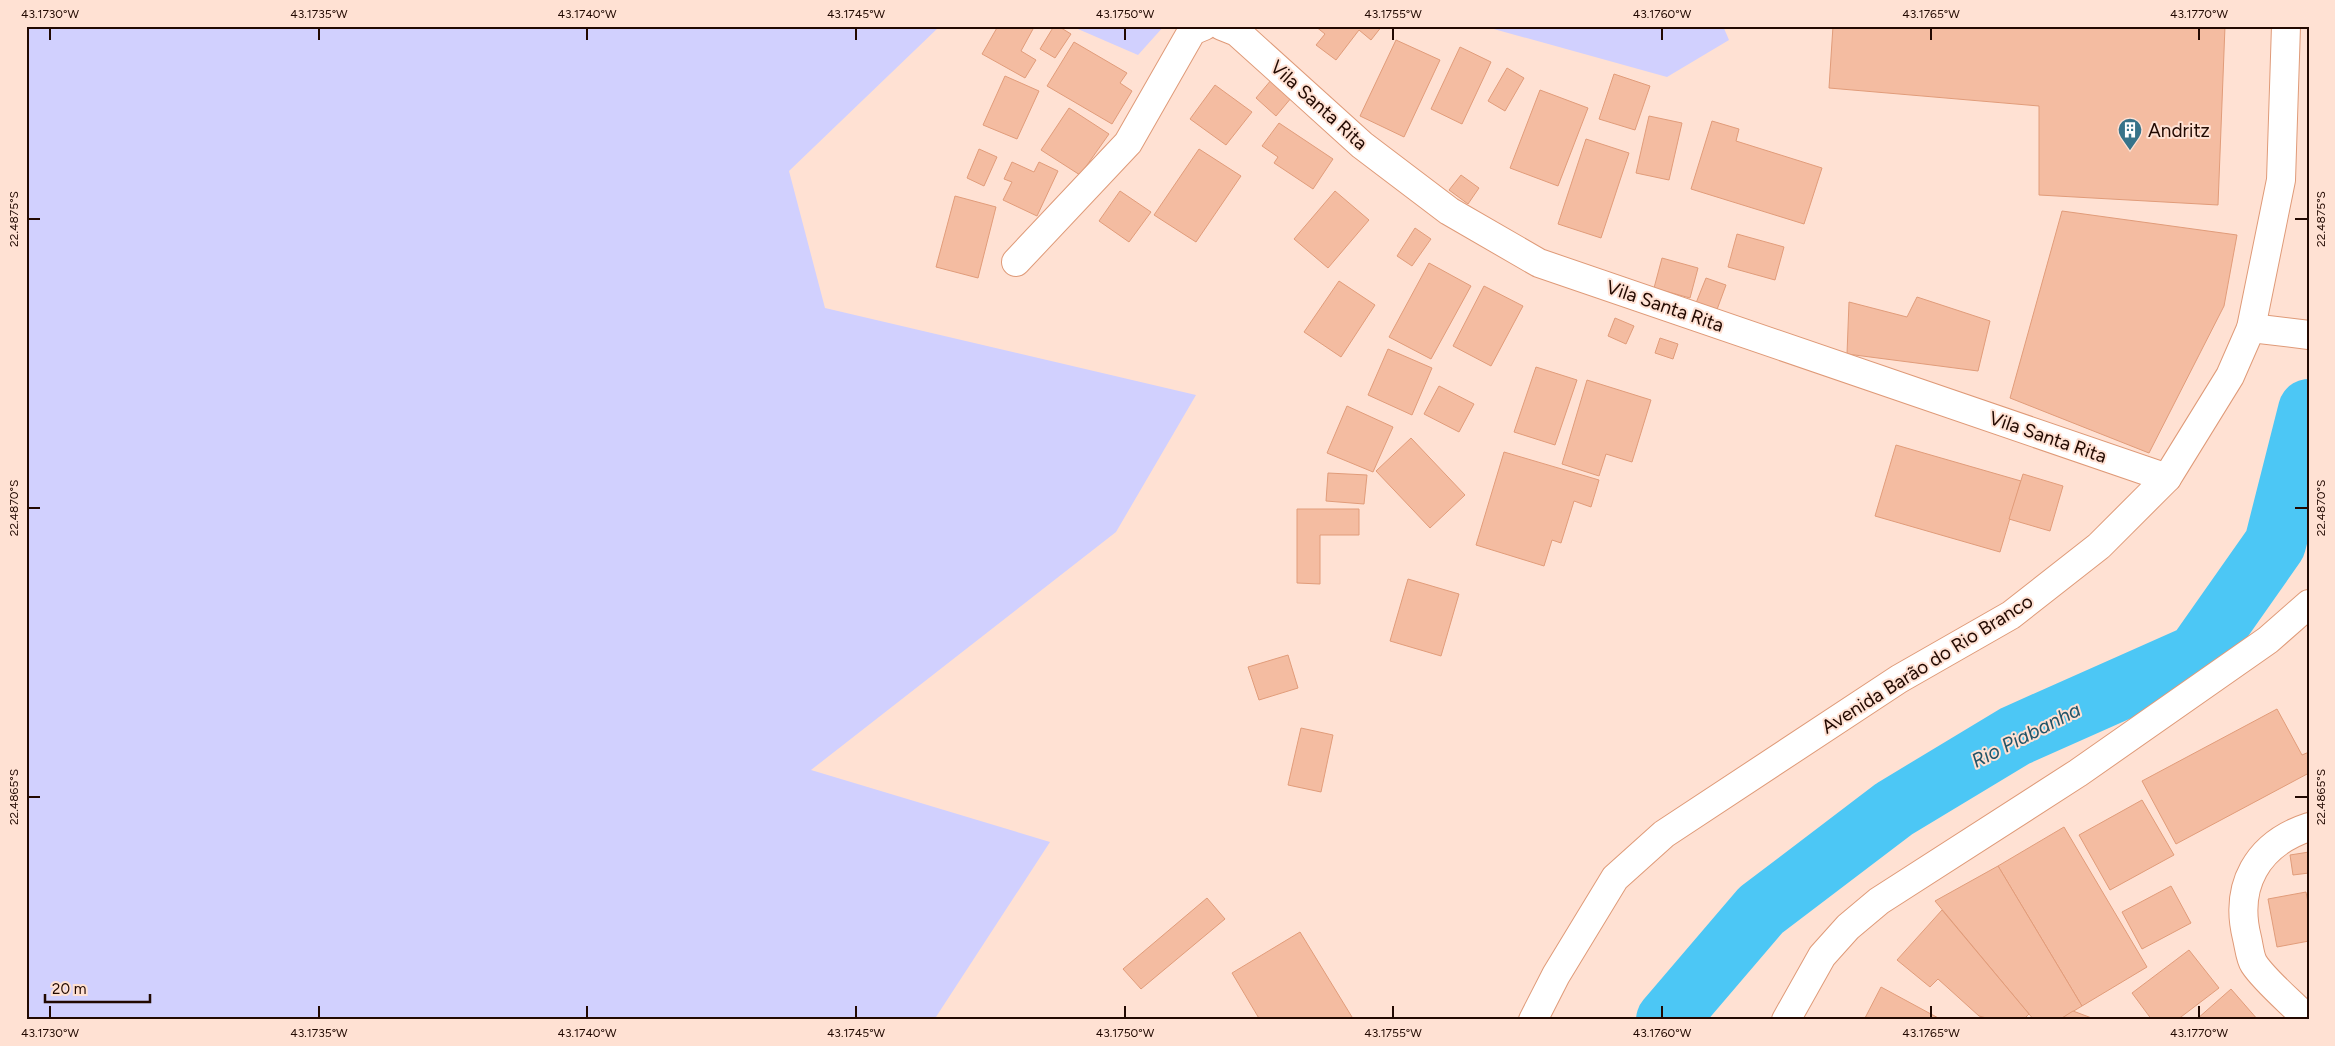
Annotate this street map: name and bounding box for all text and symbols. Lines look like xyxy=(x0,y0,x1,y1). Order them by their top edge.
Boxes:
text: 43.1730°W xyxy=(21,7,80,21)
text: 43.1735°W xyxy=(290,7,348,21)
text: 43.1740°W xyxy=(558,7,617,21)
text: 43.1745°W xyxy=(827,7,886,21)
text: 43.1750°W xyxy=(1096,7,1155,21)
text: 43.1755°W xyxy=(1364,7,1422,21)
text: 43.1760°W xyxy=(1633,7,1692,21)
text: 43.1765°W xyxy=(1902,7,1960,21)
text: 43.1770°W xyxy=(2170,7,2228,21)
street label: Vila Santa Rita xyxy=(1266,55,1372,155)
building icon: Andritz xyxy=(2117,117,2143,151)
place label: Andritz xyxy=(2148,119,2210,142)
text: 22.4875°S xyxy=(7,191,21,247)
text: 22.4875°S xyxy=(2314,191,2328,247)
street label: Vila Santa Rita xyxy=(1603,275,1727,337)
street label: Vila Santa Rita xyxy=(1986,406,2110,468)
text: 22.4870°S xyxy=(7,480,21,536)
text: 22.4870°S xyxy=(2314,480,2328,536)
street label: Avenida Barão do Rio Branco xyxy=(1817,589,2037,739)
water label: Rio Piabanha xyxy=(1967,697,2085,773)
text: 22.4865°S xyxy=(7,769,21,825)
text: 22.4865°S xyxy=(2314,769,2328,825)
scale bar xyxy=(45,971,150,1003)
text: 20 m xyxy=(52,980,86,998)
text: 43.1730°W xyxy=(21,1026,80,1040)
text: 43.1735°W xyxy=(290,1026,348,1040)
text: 43.1740°W xyxy=(558,1026,617,1040)
text: 43.1745°W xyxy=(827,1026,886,1040)
text: 43.1750°W xyxy=(1096,1026,1155,1040)
text: 43.1755°W xyxy=(1364,1026,1422,1040)
text: 43.1760°W xyxy=(1633,1026,1692,1040)
text: 43.1765°W xyxy=(1902,1026,1960,1040)
text: 43.1770°W xyxy=(2170,1026,2228,1040)

